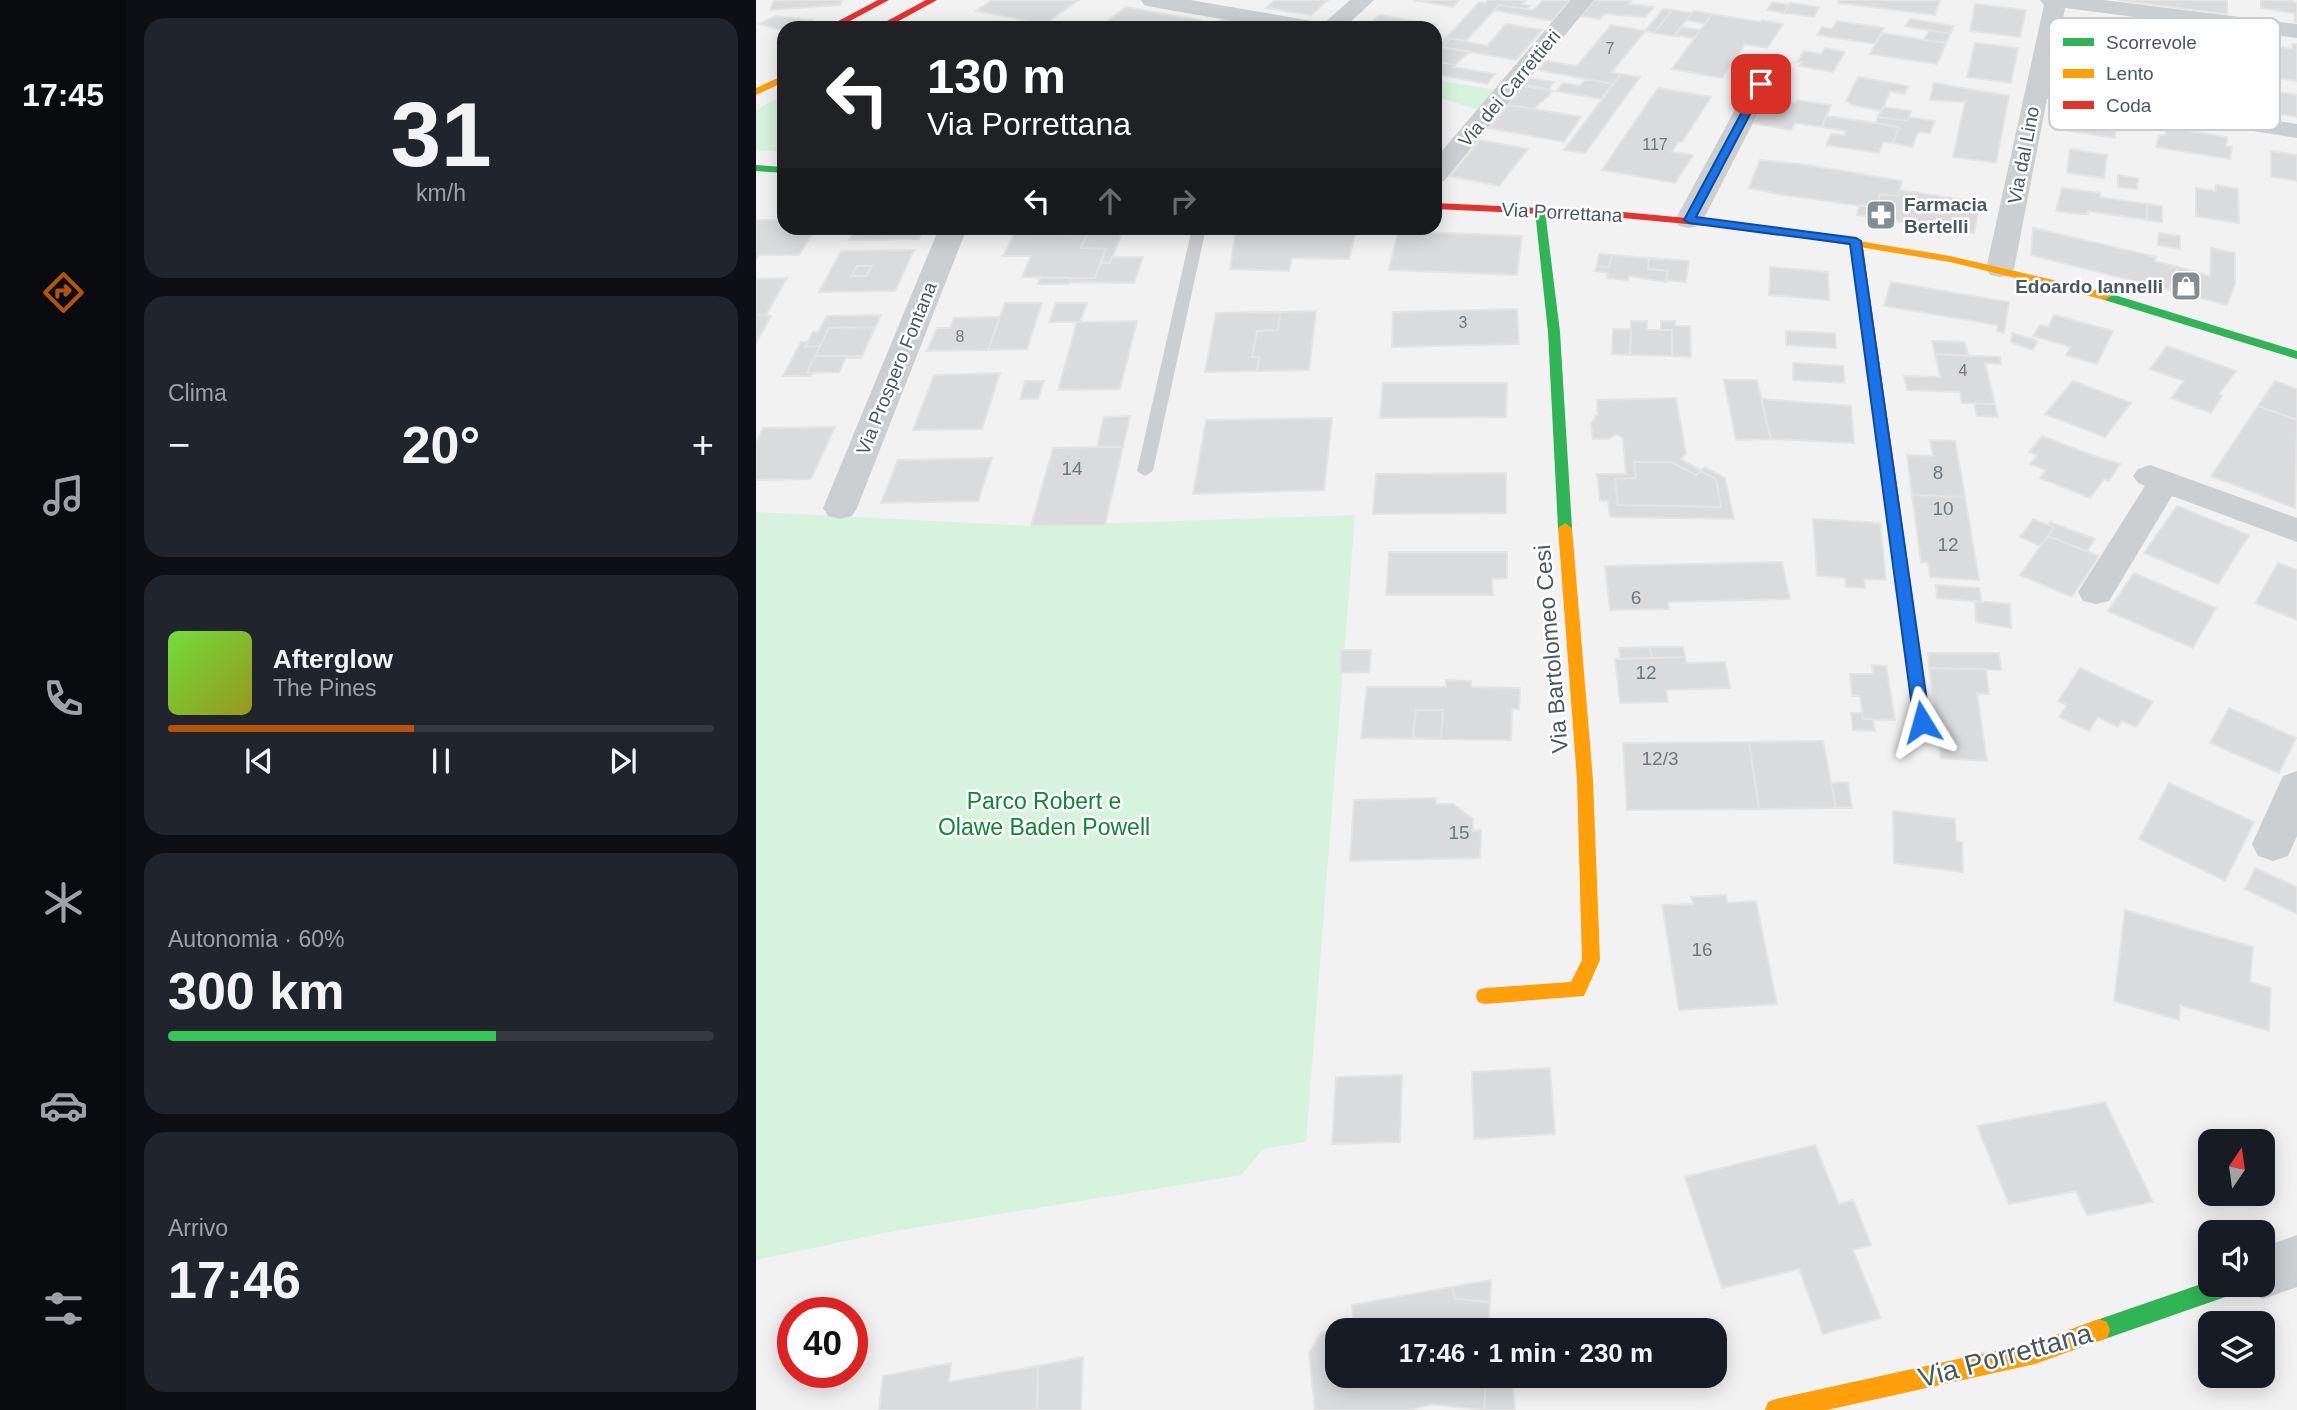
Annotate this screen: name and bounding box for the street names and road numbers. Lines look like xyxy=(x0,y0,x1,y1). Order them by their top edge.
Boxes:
street label: Via dei Carrettieri xyxy=(1454,25,1564,151)
street label: Via dal Lino xyxy=(2004,105,2043,206)
street label: Via Porrettana xyxy=(1501,199,1623,226)
street label: Via Prospero Fontana xyxy=(852,278,941,458)
street label: Via Bartolomeo Cesi xyxy=(1529,544,1573,754)
street label: Via Porrettana xyxy=(1915,1317,2096,1394)

